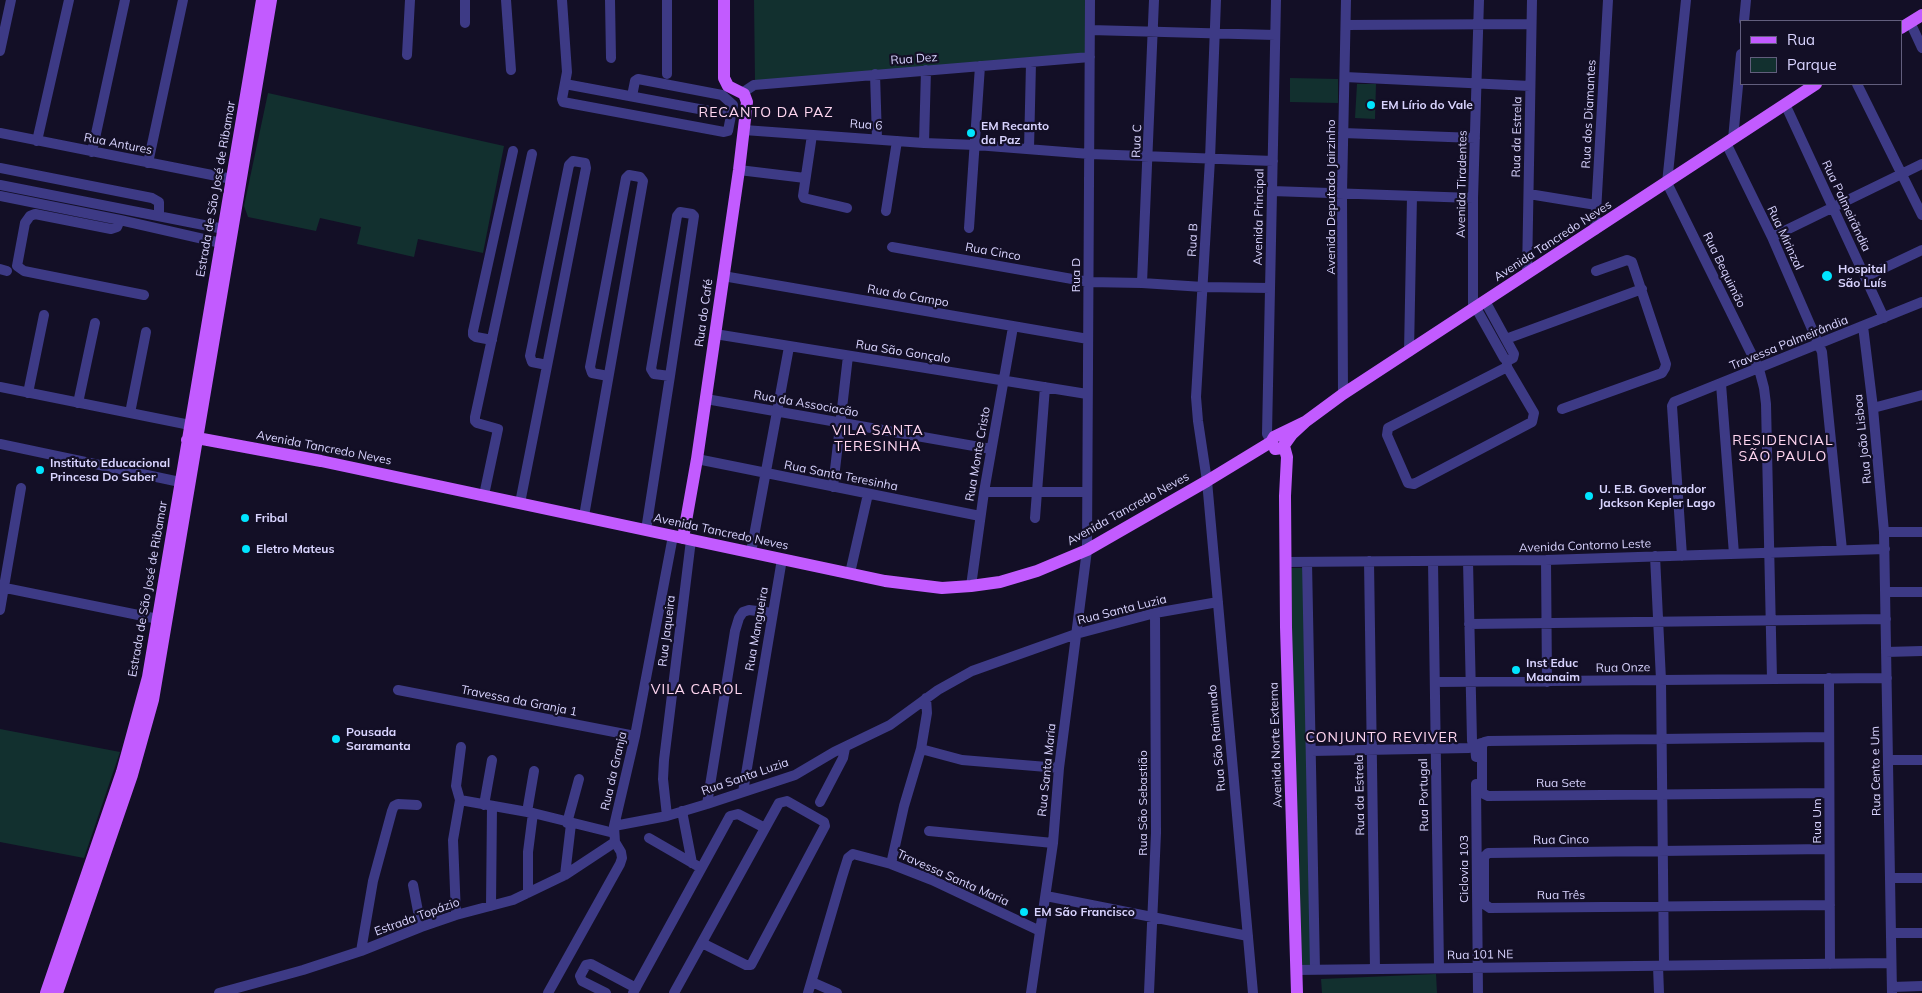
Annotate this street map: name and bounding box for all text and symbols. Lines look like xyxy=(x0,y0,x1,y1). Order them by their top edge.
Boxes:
legend xyxy=(1740,20,1902,85)
text: Rua xyxy=(1787,30,1815,49)
street label: Rua Dez xyxy=(890,50,938,68)
text: Parque xyxy=(1787,55,1837,74)
street label: Rua dos Diamantes xyxy=(1579,59,1599,169)
street label: Rua da Estrela xyxy=(1509,96,1525,178)
place label: EM Lírio do Vale xyxy=(1381,98,1473,112)
marker: EM Lírio do Vale xyxy=(1365,99,1377,111)
street label: Estrada de São José de Ribamar xyxy=(193,100,239,278)
district label: RECANTO DA PAZ xyxy=(697,105,835,121)
street label: Rua 6 xyxy=(849,117,883,133)
place label: EM Recanto da Paz xyxy=(981,119,1049,147)
street label: Avenida Deputado Jairzinho xyxy=(1324,119,1338,275)
street label: Rua C xyxy=(1129,124,1145,158)
marker: EM Recanto da Paz xyxy=(965,127,977,139)
street label: Rua Antures xyxy=(83,130,153,158)
street label: Avenida Tiradentes xyxy=(1454,130,1470,238)
street label: Rua Palmeirãndia xyxy=(1819,158,1873,254)
street label: Avenida Principal xyxy=(1251,169,1267,265)
street label: Avenida Tancredo Neves xyxy=(1491,198,1615,284)
street label: Rua Mirinzal xyxy=(1764,204,1806,272)
street label: Rua B xyxy=(1185,223,1201,257)
street label: Rua Bequimão xyxy=(1700,230,1748,310)
street label: Rua Cinco xyxy=(964,240,1022,264)
street label: Rua D xyxy=(1069,258,1083,292)
place label: Hospital São Luís xyxy=(1838,262,1886,290)
marker: Hospital São Luís xyxy=(1820,269,1834,283)
street label: Rua do Café xyxy=(692,278,716,348)
street label: Rua do Campo xyxy=(866,282,950,310)
street label: Travessa Palmeirândia xyxy=(1728,313,1850,373)
street label: Rua São Gonçalo xyxy=(855,337,951,367)
street label: Rua da Associacão xyxy=(752,388,860,420)
street label: Rua João Lisboa xyxy=(1851,393,1875,485)
street label: Rua Monte Cristo xyxy=(963,406,993,502)
district label: VILA SANTA TERESINHA xyxy=(831,423,925,456)
street label: Avenida Tancredo Neves xyxy=(255,428,393,468)
district label: RESIDENCIAL SÃO PAULO xyxy=(1731,433,1835,466)
place label: Instituto Educacional Princesa Do Saber xyxy=(50,456,170,484)
street label: Rua Santa Teresinha xyxy=(783,458,899,494)
marker: Instituto Educacional Princesa Do Saber xyxy=(34,464,46,476)
street label: Avenida Tancredo Neves xyxy=(1064,469,1192,549)
place label: U. E.B. Governador Jackson Kepler Lago xyxy=(1599,482,1715,510)
marker: U. E.B. Governador Jackson Kepler Lago xyxy=(1583,490,1595,502)
street label: Estrada de São José de Ribamar xyxy=(125,500,171,678)
place label: Fribal xyxy=(255,511,288,525)
street label: Avenida Tancredo Neves xyxy=(652,511,790,553)
marker: Fribal xyxy=(239,512,251,524)
street label: Avenida Contorno Leste xyxy=(1519,536,1651,556)
place label: Eletro Mateus xyxy=(256,542,334,556)
marker: Eletro Mateus xyxy=(240,543,252,555)
street label: Rua Mangueira xyxy=(743,586,771,672)
street label: Rua Santa Luzia xyxy=(1076,592,1168,628)
street label: Rua Jaqueira xyxy=(655,595,679,667)
place label: Inst Educ Maanaim xyxy=(1526,656,1580,684)
street label: Rua Onze xyxy=(1596,660,1650,676)
marker: Inst Educ Maanaim xyxy=(1510,664,1522,676)
district label: VILA CAROL xyxy=(650,682,744,698)
street label: Avenida Norte Externa xyxy=(1267,682,1285,808)
street label: Travessa da Granja 1 xyxy=(460,683,578,719)
street label: Rua São Raimundo xyxy=(1205,684,1229,792)
street label: Rua Santa Maria xyxy=(1035,723,1059,817)
place label: Pousada Saramanta xyxy=(346,725,411,753)
street label: Rua Cento e Um xyxy=(1868,726,1884,816)
street label: Rua da Granja xyxy=(598,730,630,812)
district label: CONJUNTO REVIVER xyxy=(1303,730,1461,746)
marker: Pousada Saramanta xyxy=(330,733,342,745)
street label: Rua São Sebastião xyxy=(1136,750,1150,856)
street label: Rua da Estrela xyxy=(1352,754,1368,836)
street label: Rua Santa Luzia xyxy=(699,755,791,799)
street label: Rua Portugal xyxy=(1416,758,1432,832)
street label: Rua Sete xyxy=(1536,776,1586,790)
street label: Rua Um xyxy=(1810,799,1824,843)
street label: Rua Cinco xyxy=(1533,832,1589,848)
street label: Ciclovia 103 xyxy=(1457,835,1471,903)
street label: Travessa Santa Maria xyxy=(895,847,1011,909)
street label: Rua Três xyxy=(1537,888,1585,902)
street label: Estrada Topázio xyxy=(372,895,462,939)
place label: EM São Francisco xyxy=(1034,905,1135,919)
marker: EM São Francisco xyxy=(1018,906,1030,918)
street label: Rua 101 NE xyxy=(1447,947,1513,963)

